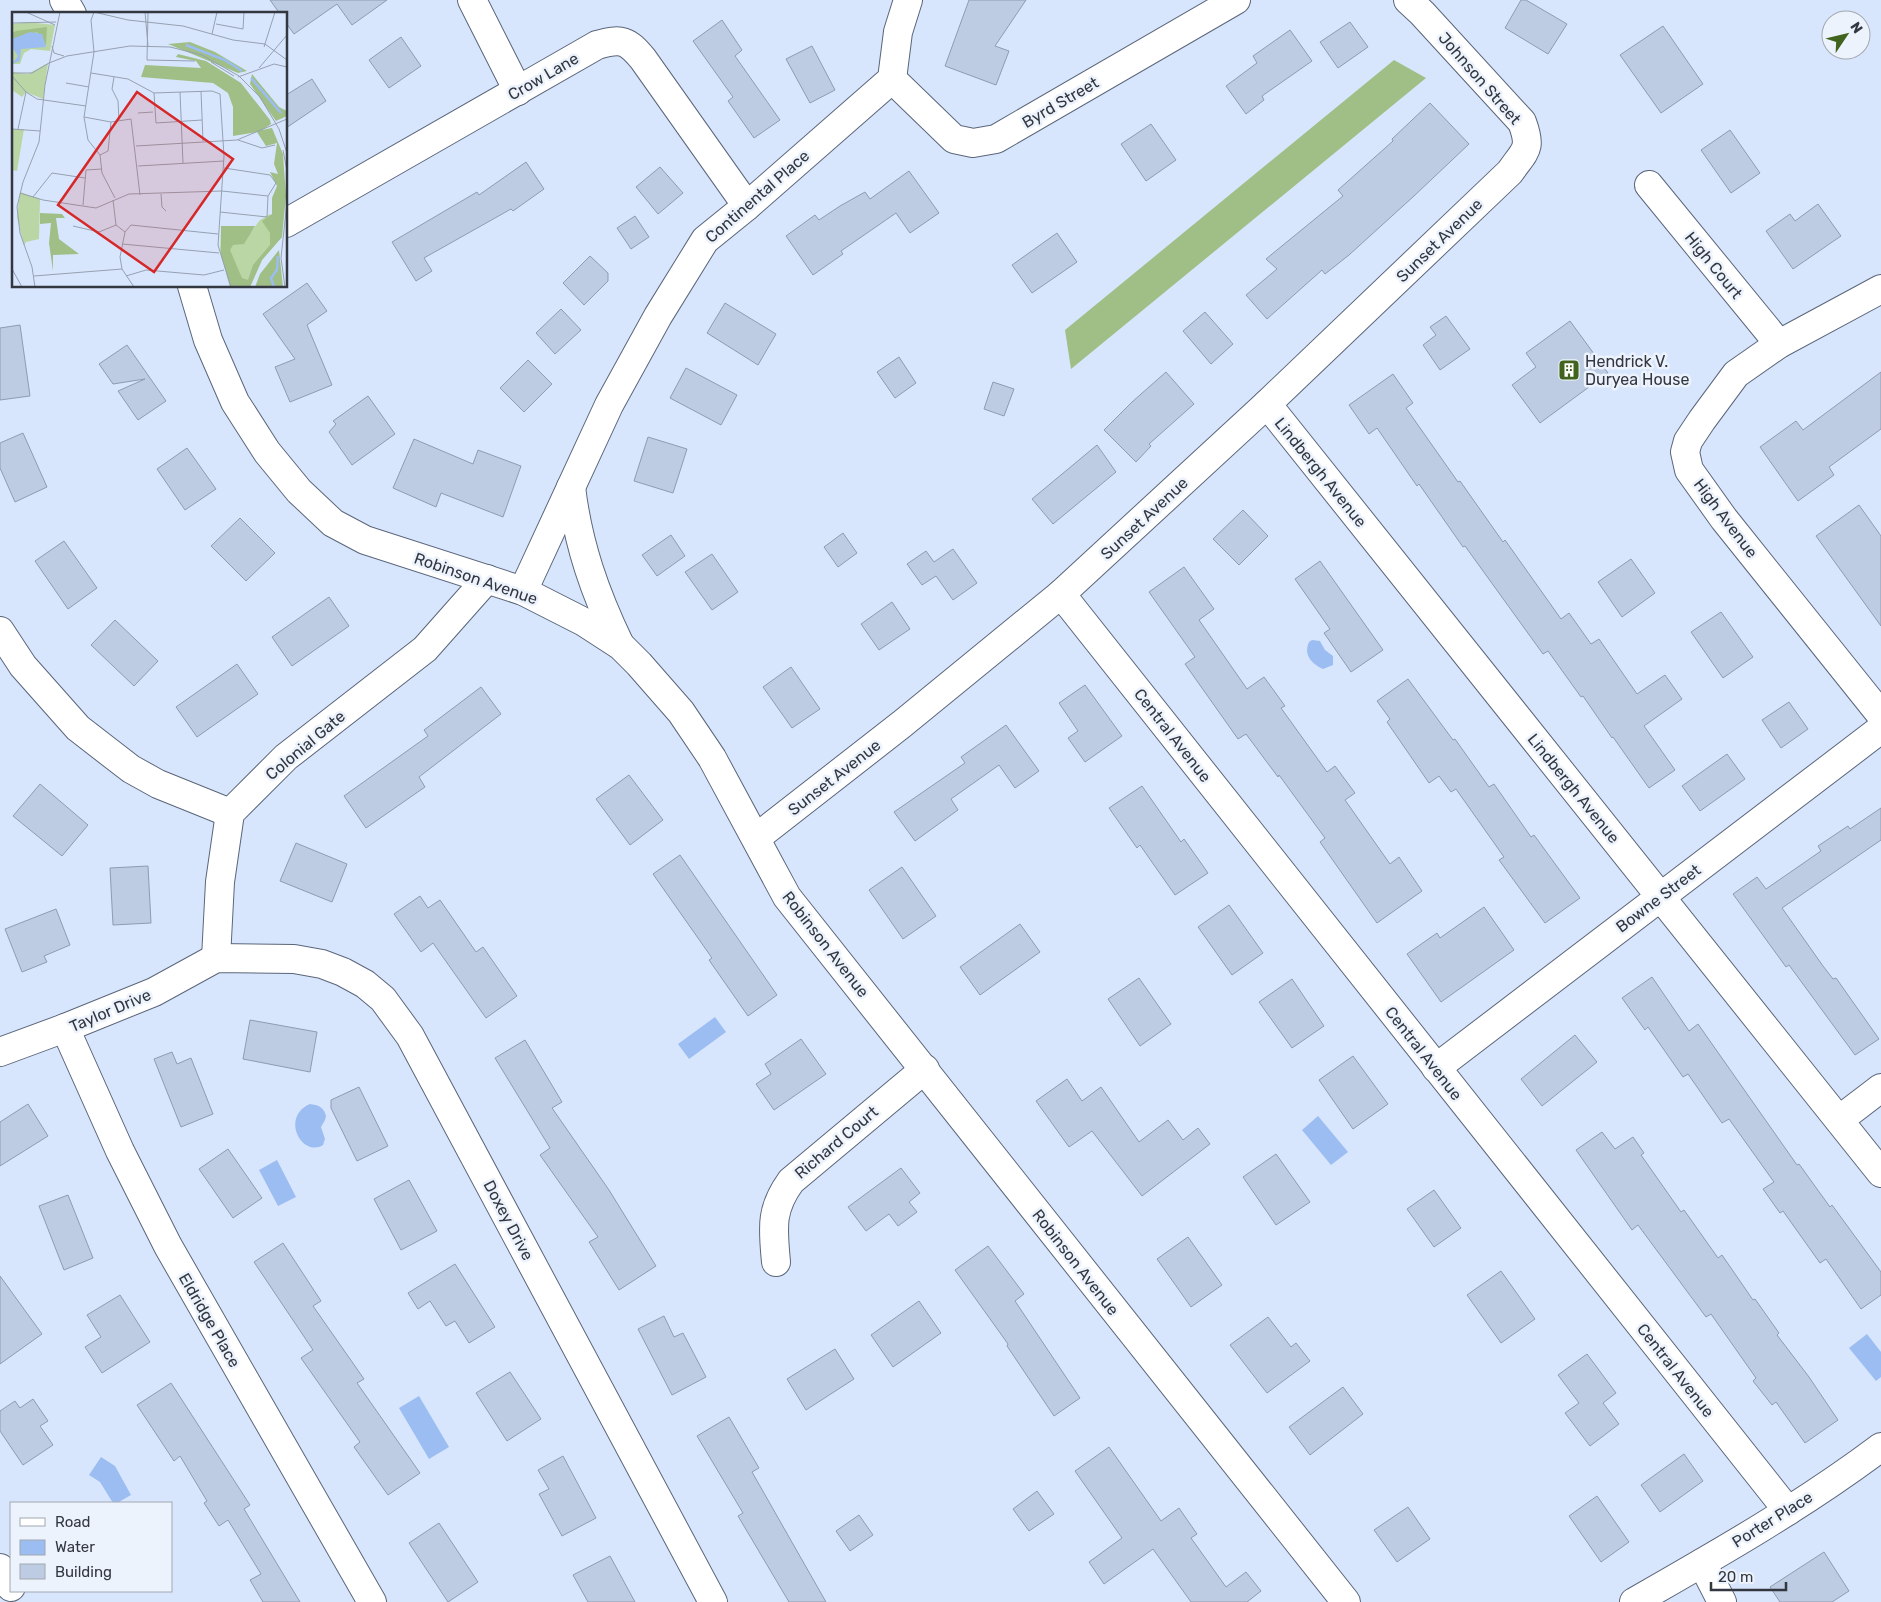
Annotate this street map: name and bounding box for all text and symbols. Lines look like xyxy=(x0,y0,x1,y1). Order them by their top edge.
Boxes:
north arrow xyxy=(1821,10,1871,60)
inset map xyxy=(12,12,288,288)
text: N xyxy=(1846,19,1866,37)
street label: Johnson Street xyxy=(1434,28,1525,128)
street label: Crow Lane xyxy=(505,49,582,104)
street label: Byrd Street xyxy=(1019,73,1102,132)
street label: Continental Place xyxy=(701,146,813,247)
street label: Sunset Avenue xyxy=(1392,195,1486,286)
street label: High Court xyxy=(1681,228,1746,303)
place label: Hendrick V. Duryea House xyxy=(1585,352,1689,389)
building icon: Hendrick V. Duryea House xyxy=(1557,358,1581,382)
street label: Lindbergh Avenue xyxy=(1271,414,1371,531)
street label: Sunset Avenue xyxy=(1097,473,1192,564)
street label: High Avenue xyxy=(1690,475,1762,562)
street label: Robinson Avenue xyxy=(412,548,540,609)
street label: Central Avenue xyxy=(1130,685,1215,786)
street label: Colonial Gate xyxy=(262,707,349,784)
street label: Lindbergh Avenue xyxy=(1524,730,1624,847)
street label: Sunset Avenue xyxy=(784,735,884,819)
street label: Bowne Street xyxy=(1612,860,1704,936)
street label: Robinson Avenue xyxy=(778,888,873,1001)
street label: Taylor Drive xyxy=(67,985,154,1036)
street label: Central Avenue xyxy=(1381,1003,1466,1104)
street label: Richard Court xyxy=(791,1102,882,1183)
street label: Doxey Drive xyxy=(480,1177,538,1264)
street label: Robinson Avenue xyxy=(1028,1206,1123,1319)
street label: Eldridge Place xyxy=(175,1270,244,1371)
street label: Central Avenue xyxy=(1633,1320,1718,1421)
street label: Porter Place xyxy=(1729,1487,1816,1552)
legend xyxy=(10,1502,172,1592)
text: Road xyxy=(55,1513,91,1531)
text: Water xyxy=(55,1538,95,1556)
scale bar xyxy=(1711,1560,1786,1592)
text: Building xyxy=(55,1563,112,1581)
text: 20 m xyxy=(1718,1568,1753,1586)

